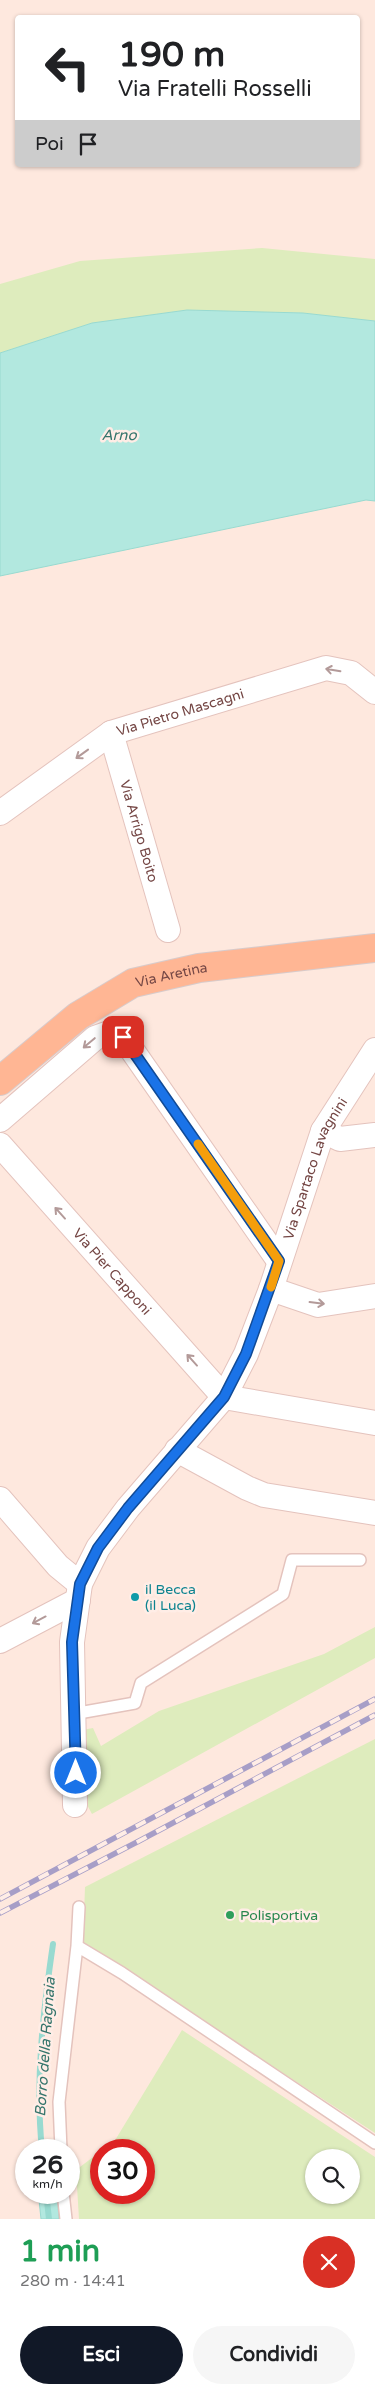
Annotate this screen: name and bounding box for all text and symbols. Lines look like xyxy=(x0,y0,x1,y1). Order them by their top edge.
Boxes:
text: 190 m xyxy=(118,34,225,76)
icon: left xyxy=(35,35,100,100)
text: Via Fratelli Rosselli xyxy=(118,76,312,102)
icon: arrive xyxy=(74,130,102,158)
text: Poi xyxy=(35,133,64,155)
water label: Arno xyxy=(101,426,137,444)
one-way arrow xyxy=(325,665,341,675)
street label: Via Pietro Mascagni xyxy=(114,685,246,740)
one-way arrow xyxy=(76,748,89,759)
street label: Via Arrigo Boito xyxy=(116,778,162,884)
street label: Via Aretina xyxy=(134,959,208,991)
pin xyxy=(102,1016,144,1058)
icon: arrive xyxy=(109,1023,137,1051)
one-way arrow xyxy=(82,1038,95,1049)
street label: Via Spartaco Lavagnini xyxy=(280,1095,351,1242)
one-way arrow xyxy=(55,1206,66,1219)
street label: Via Pier Capponi xyxy=(69,1225,155,1318)
one-way arrow xyxy=(309,1299,325,1308)
one-way arrow xyxy=(186,1354,198,1367)
place label: il Becca (il Luca) xyxy=(145,1581,196,1614)
marker: il Becca (il Luca) xyxy=(129,1591,141,1603)
one-way arrow xyxy=(32,1616,47,1625)
position arrow xyxy=(49,1746,101,1798)
place label: Polisportiva xyxy=(240,1907,318,1924)
marker: Polisportiva xyxy=(224,1909,236,1921)
water label: Borro della Ragnaia xyxy=(31,1976,59,2117)
speed limit sign: 30 xyxy=(90,2139,155,2204)
map controls xyxy=(305,2149,360,2204)
button: search xyxy=(305,2149,360,2204)
text: 26 xyxy=(32,2150,63,2180)
text: km/h xyxy=(32,2177,63,2191)
text: 1 min xyxy=(20,2233,100,2270)
button: close xyxy=(303,2236,355,2288)
text: 280 m · 14:41 xyxy=(20,2271,126,2291)
button: Esci xyxy=(20,2326,183,2384)
button: Condividi xyxy=(193,2326,355,2384)

